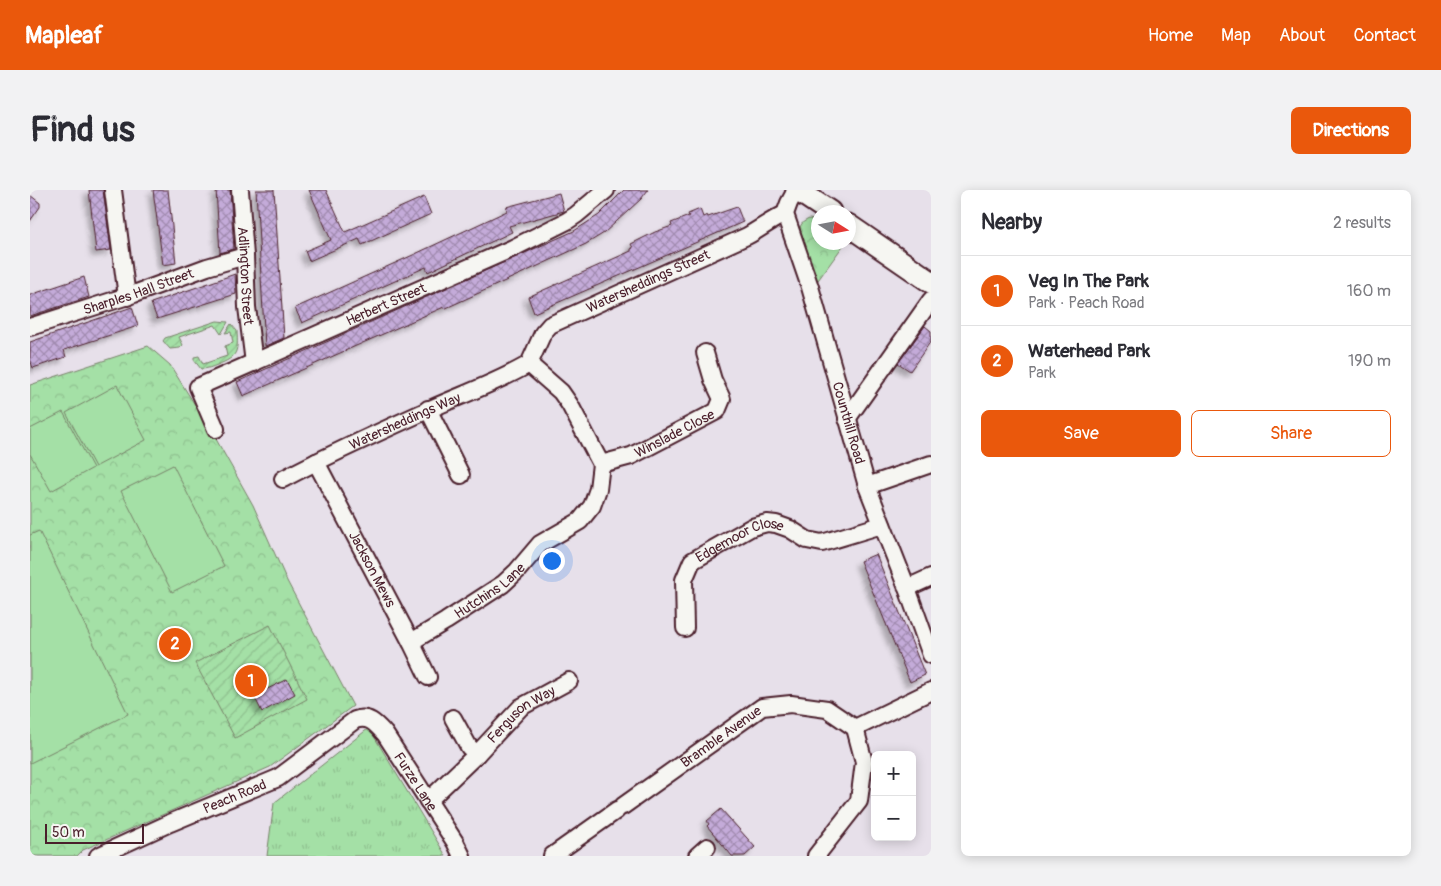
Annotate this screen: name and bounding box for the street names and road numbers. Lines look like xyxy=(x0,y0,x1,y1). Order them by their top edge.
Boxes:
street label: Adlington Street xyxy=(234,226,258,326)
street label: Watersheddings Street xyxy=(583,245,713,316)
street label: Sharples Hall Street xyxy=(81,264,196,318)
street label: Herbert Street xyxy=(343,279,429,329)
street label: Counthill Road xyxy=(829,380,869,466)
street label: Watersheddings Way xyxy=(346,389,463,453)
street label: Winslade Close xyxy=(632,405,717,461)
street label: Edgemoor Close xyxy=(692,514,786,566)
street label: Jackson Mews xyxy=(345,528,400,611)
street label: Hutchins Lane xyxy=(451,559,529,622)
street label: Ferguson Way xyxy=(483,682,558,746)
street label: Bramble Avenue xyxy=(677,702,764,771)
street label: Furze Lane xyxy=(391,749,441,814)
street label: Peach Road xyxy=(200,775,269,817)

